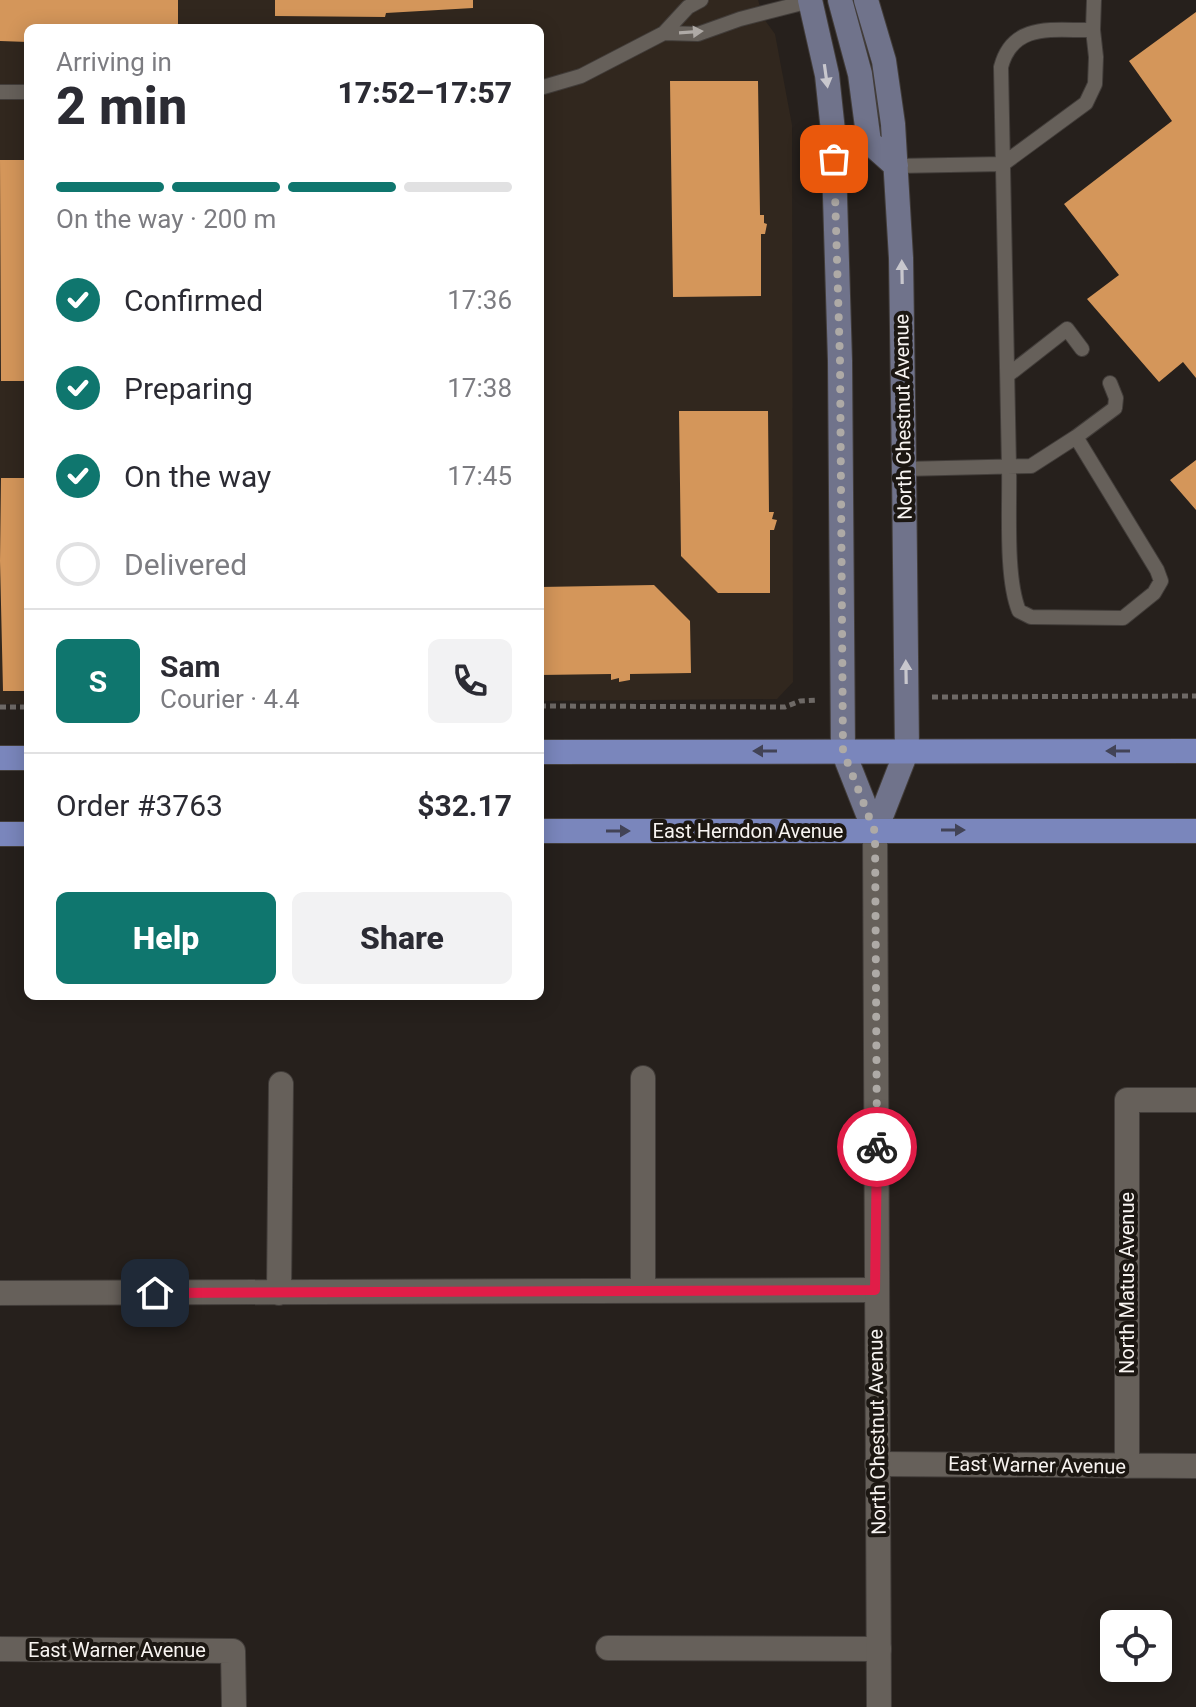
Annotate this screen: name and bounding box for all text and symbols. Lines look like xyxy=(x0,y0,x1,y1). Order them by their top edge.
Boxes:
one-way arrow xyxy=(679,25,704,38)
text: Arriving in xyxy=(56,47,172,77)
one-way arrow xyxy=(820,64,833,89)
text: 17:52–17:57 xyxy=(337,75,512,110)
text: 2 min xyxy=(56,76,187,137)
pin xyxy=(800,125,868,193)
icon: bag xyxy=(812,137,856,181)
text: On the way · 200 m xyxy=(56,204,276,234)
one-way arrow xyxy=(895,259,908,284)
icon: check xyxy=(56,278,100,322)
text: Confirmed xyxy=(124,283,263,318)
text: 17:36 xyxy=(447,285,512,315)
street label: North Chestnut Avenue xyxy=(889,314,917,520)
icon: check xyxy=(56,366,100,410)
text: Preparing xyxy=(124,371,253,406)
text: 17:38 xyxy=(447,373,512,403)
icon: check xyxy=(56,454,100,498)
text: On the way xyxy=(124,459,271,494)
text: 17:45 xyxy=(447,461,512,491)
text: Delivered xyxy=(124,547,247,582)
button: phone xyxy=(428,639,512,723)
text: Sam xyxy=(160,649,221,684)
one-way arrow xyxy=(900,659,912,684)
text: S xyxy=(89,664,107,699)
text: Courier · 4.4 xyxy=(160,684,300,714)
one-way arrow xyxy=(752,745,777,757)
one-way arrow xyxy=(1105,745,1130,757)
text: Order #3763 xyxy=(56,788,223,823)
text: $32.17 xyxy=(417,788,512,823)
street label: East Herndon Avenue xyxy=(653,819,843,843)
one-way arrow xyxy=(941,824,966,836)
one-way arrow xyxy=(606,825,631,837)
button: Help xyxy=(56,892,276,984)
button: Share xyxy=(292,892,512,984)
courier xyxy=(837,1107,917,1187)
icon: bike xyxy=(855,1125,899,1169)
street label: North Matus Avenue xyxy=(1115,1192,1139,1374)
pin xyxy=(121,1259,189,1327)
icon: home xyxy=(133,1271,177,1315)
street label: North Chestnut Avenue xyxy=(863,1329,891,1535)
street label: East Warner Avenue xyxy=(948,1451,1126,1479)
map controls xyxy=(1100,1610,1172,1682)
button: locate xyxy=(1100,1610,1172,1682)
street label: East Warner Avenue xyxy=(28,1638,206,1662)

